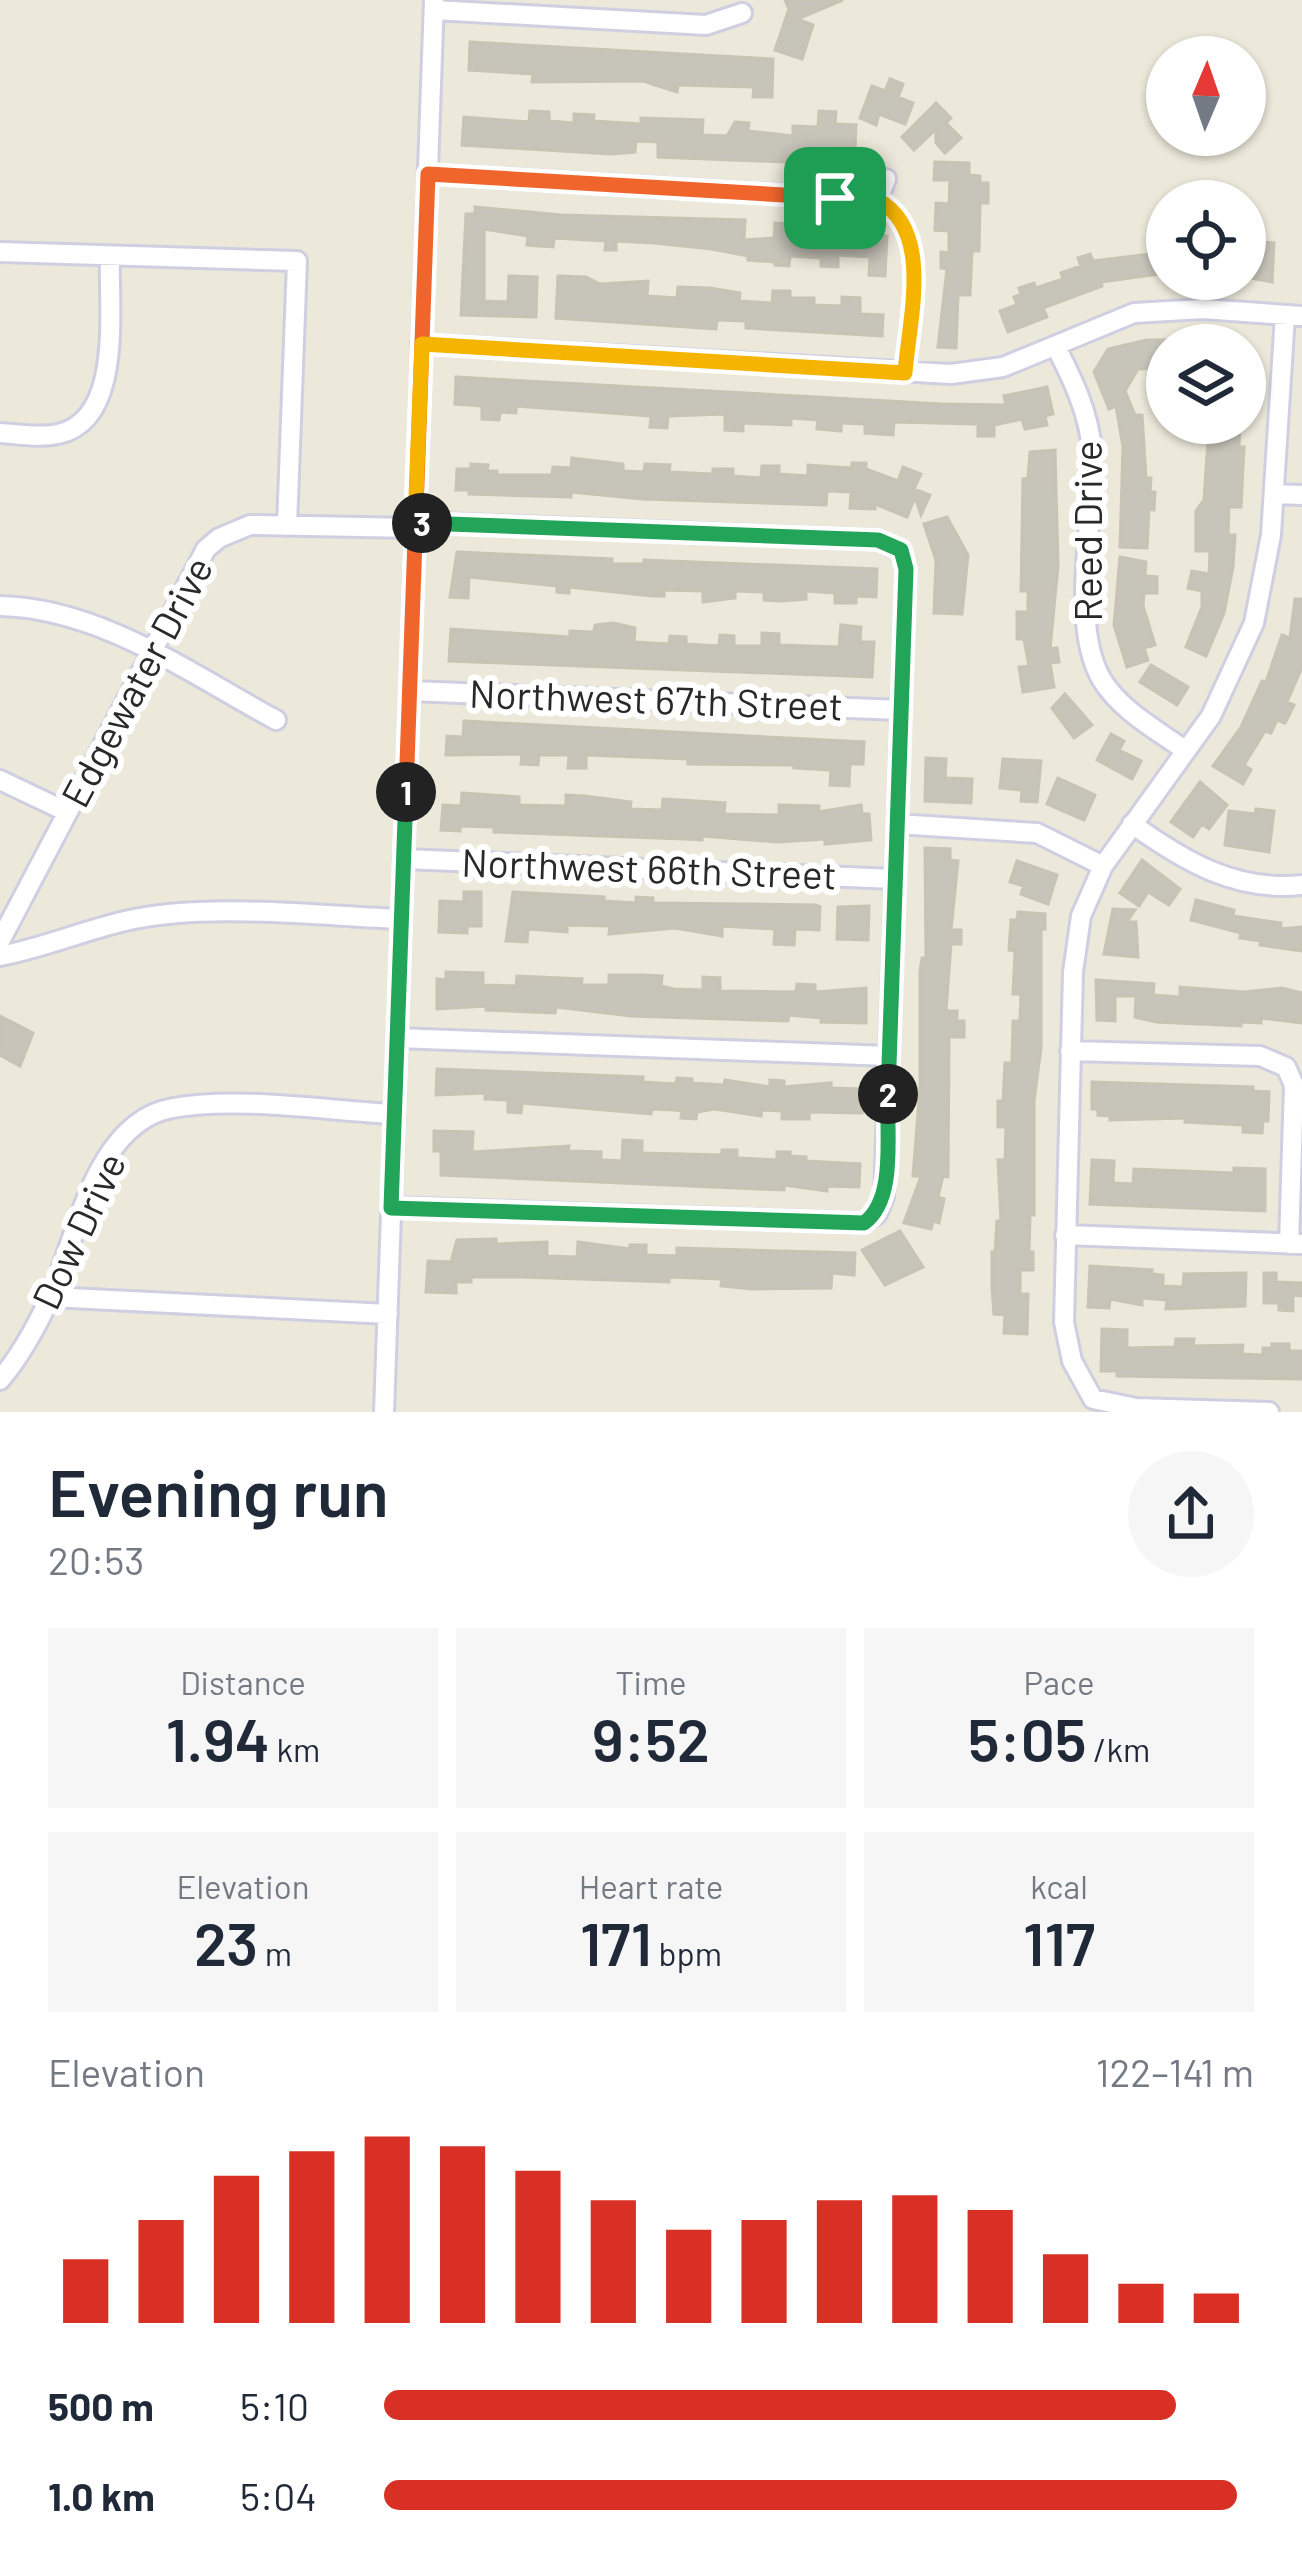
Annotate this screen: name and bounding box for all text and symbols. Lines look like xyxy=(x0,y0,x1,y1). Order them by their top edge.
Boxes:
north arrow xyxy=(1146,36,1266,156)
map controls xyxy=(1146,36,1266,444)
pin xyxy=(784,147,886,249)
icon: arrive xyxy=(802,165,868,231)
button: locate xyxy=(1146,180,1266,300)
button: layers xyxy=(1146,324,1266,444)
street label: Reed Drive xyxy=(1063,440,1110,622)
pin: 3 xyxy=(392,493,452,553)
text: 3 xyxy=(413,503,431,543)
street label: Edgewater Drive xyxy=(50,548,221,815)
street label: Northwest 67th Street xyxy=(468,668,844,729)
pin: 1 xyxy=(376,762,436,822)
text: 1 xyxy=(400,772,412,812)
street label: Northwest 66th Street xyxy=(461,837,838,898)
pin: 2 xyxy=(858,1064,918,1124)
text: 2 xyxy=(879,1074,897,1114)
street label: Dow Drive xyxy=(21,1145,134,1316)
text: Evening run xyxy=(48,1451,389,1530)
button: share xyxy=(1128,1451,1254,1577)
text: 20:53 xyxy=(48,1536,144,1583)
text: Distance xyxy=(180,1662,306,1702)
text: Time xyxy=(615,1662,687,1702)
text: Pace xyxy=(1024,1662,1094,1702)
text: 1.94 xyxy=(166,1702,270,1774)
text: 9:52 xyxy=(592,1702,710,1774)
text: 5:05 xyxy=(968,1702,1087,1774)
text: km xyxy=(270,1729,320,1769)
text: /km xyxy=(1087,1729,1150,1769)
text: Elevation xyxy=(177,1866,309,1906)
text: Heart rate xyxy=(579,1866,723,1906)
text: kcal xyxy=(1030,1866,1088,1906)
text: 23 xyxy=(194,1906,258,1978)
text: 171 xyxy=(580,1906,652,1978)
text: 117 xyxy=(1023,1906,1095,1978)
text: m xyxy=(258,1933,292,1973)
text: bpm xyxy=(652,1933,722,1973)
text: Elevation xyxy=(48,2048,205,2095)
text: 122–141 m xyxy=(1096,2048,1254,2095)
text: 500 m xyxy=(48,2382,154,2429)
text: 5:10 xyxy=(240,2382,309,2429)
text: 1.0 km xyxy=(48,2472,155,2519)
text: 5:04 xyxy=(240,2472,317,2519)

